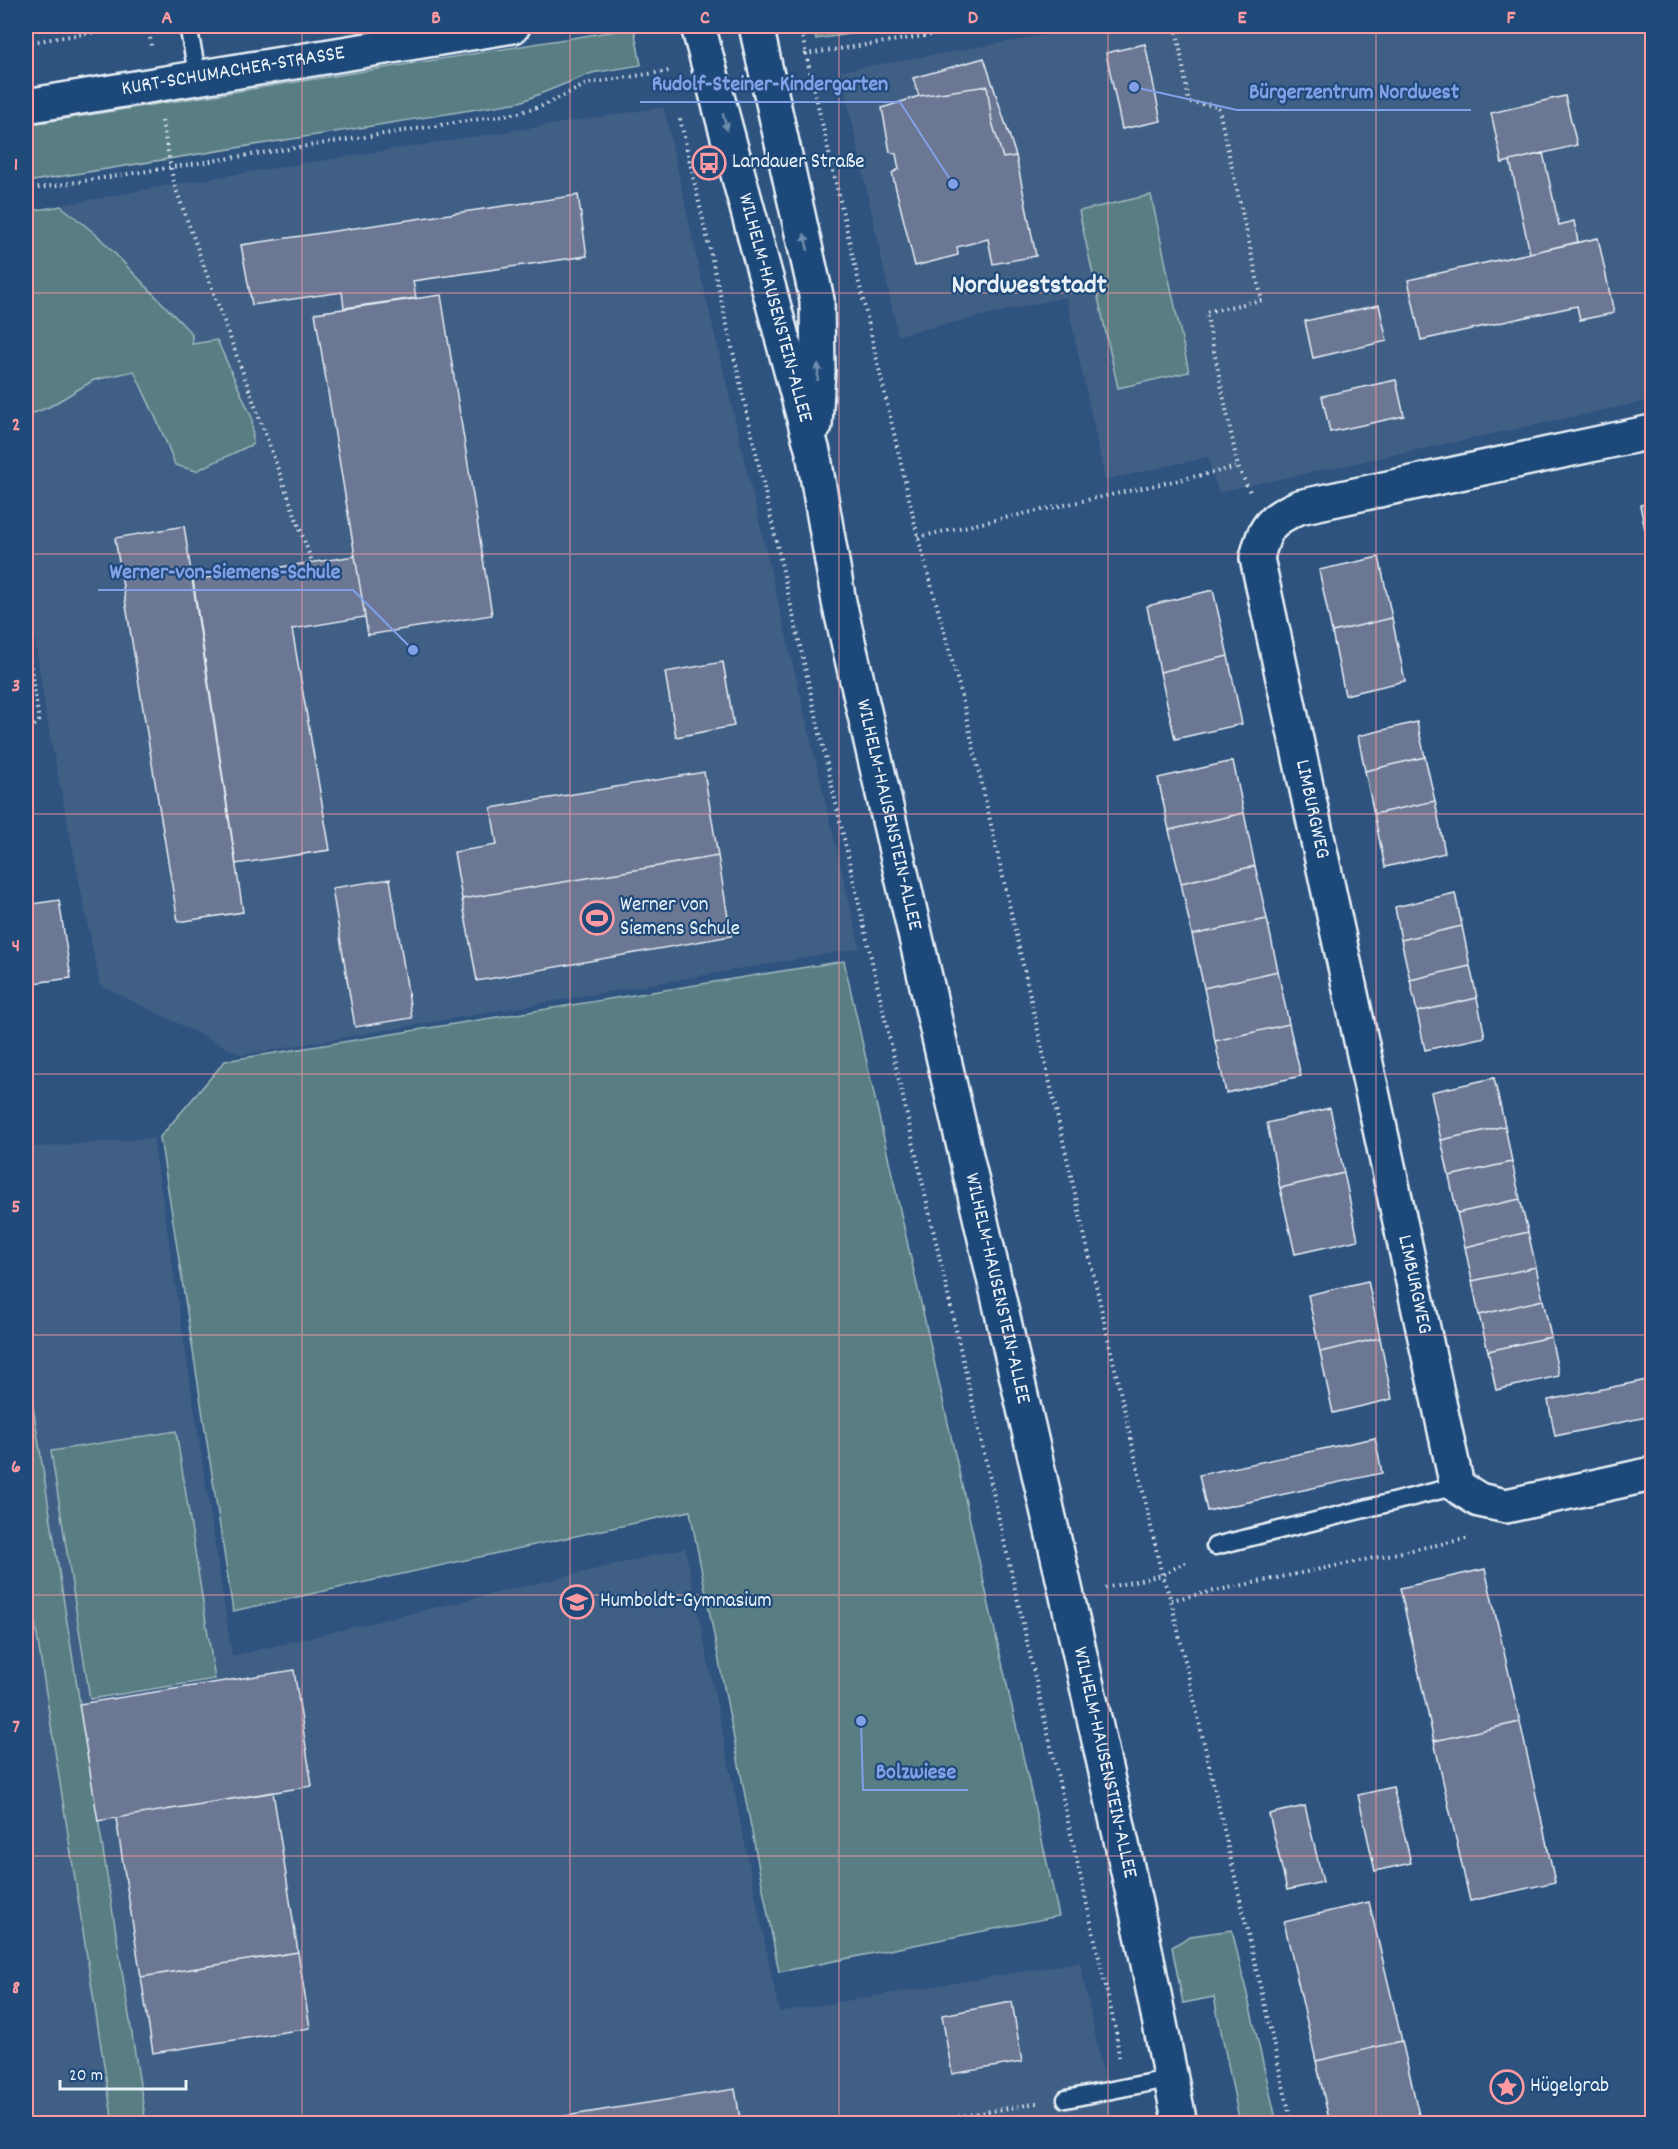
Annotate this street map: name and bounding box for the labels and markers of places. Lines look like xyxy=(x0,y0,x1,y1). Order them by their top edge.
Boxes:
callout: Rudolf-Steiner-Kindergarten xyxy=(640,62,900,102)
callout: Bürgerzentrum Nordwest xyxy=(1237,70,1471,110)
bus stop icon: Landauer Straße xyxy=(691,145,727,181)
place label: Landauer Straße xyxy=(732,148,865,178)
callout: Werner-von-Siemens-Schule xyxy=(98,550,353,590)
place label: Werner von Siemens Schule xyxy=(620,891,740,945)
sports icon: Werner von Siemens Schule xyxy=(579,900,615,936)
school or university icon: Humboldt-Gymnasium xyxy=(559,1584,595,1620)
place label: Humboldt-Gymnasium xyxy=(600,1587,772,1617)
callout: Bolzwiese xyxy=(863,1750,968,1790)
place icon: Hügelgrab xyxy=(1489,2069,1525,2105)
place label: Hügelgrab xyxy=(1530,2072,1609,2102)

